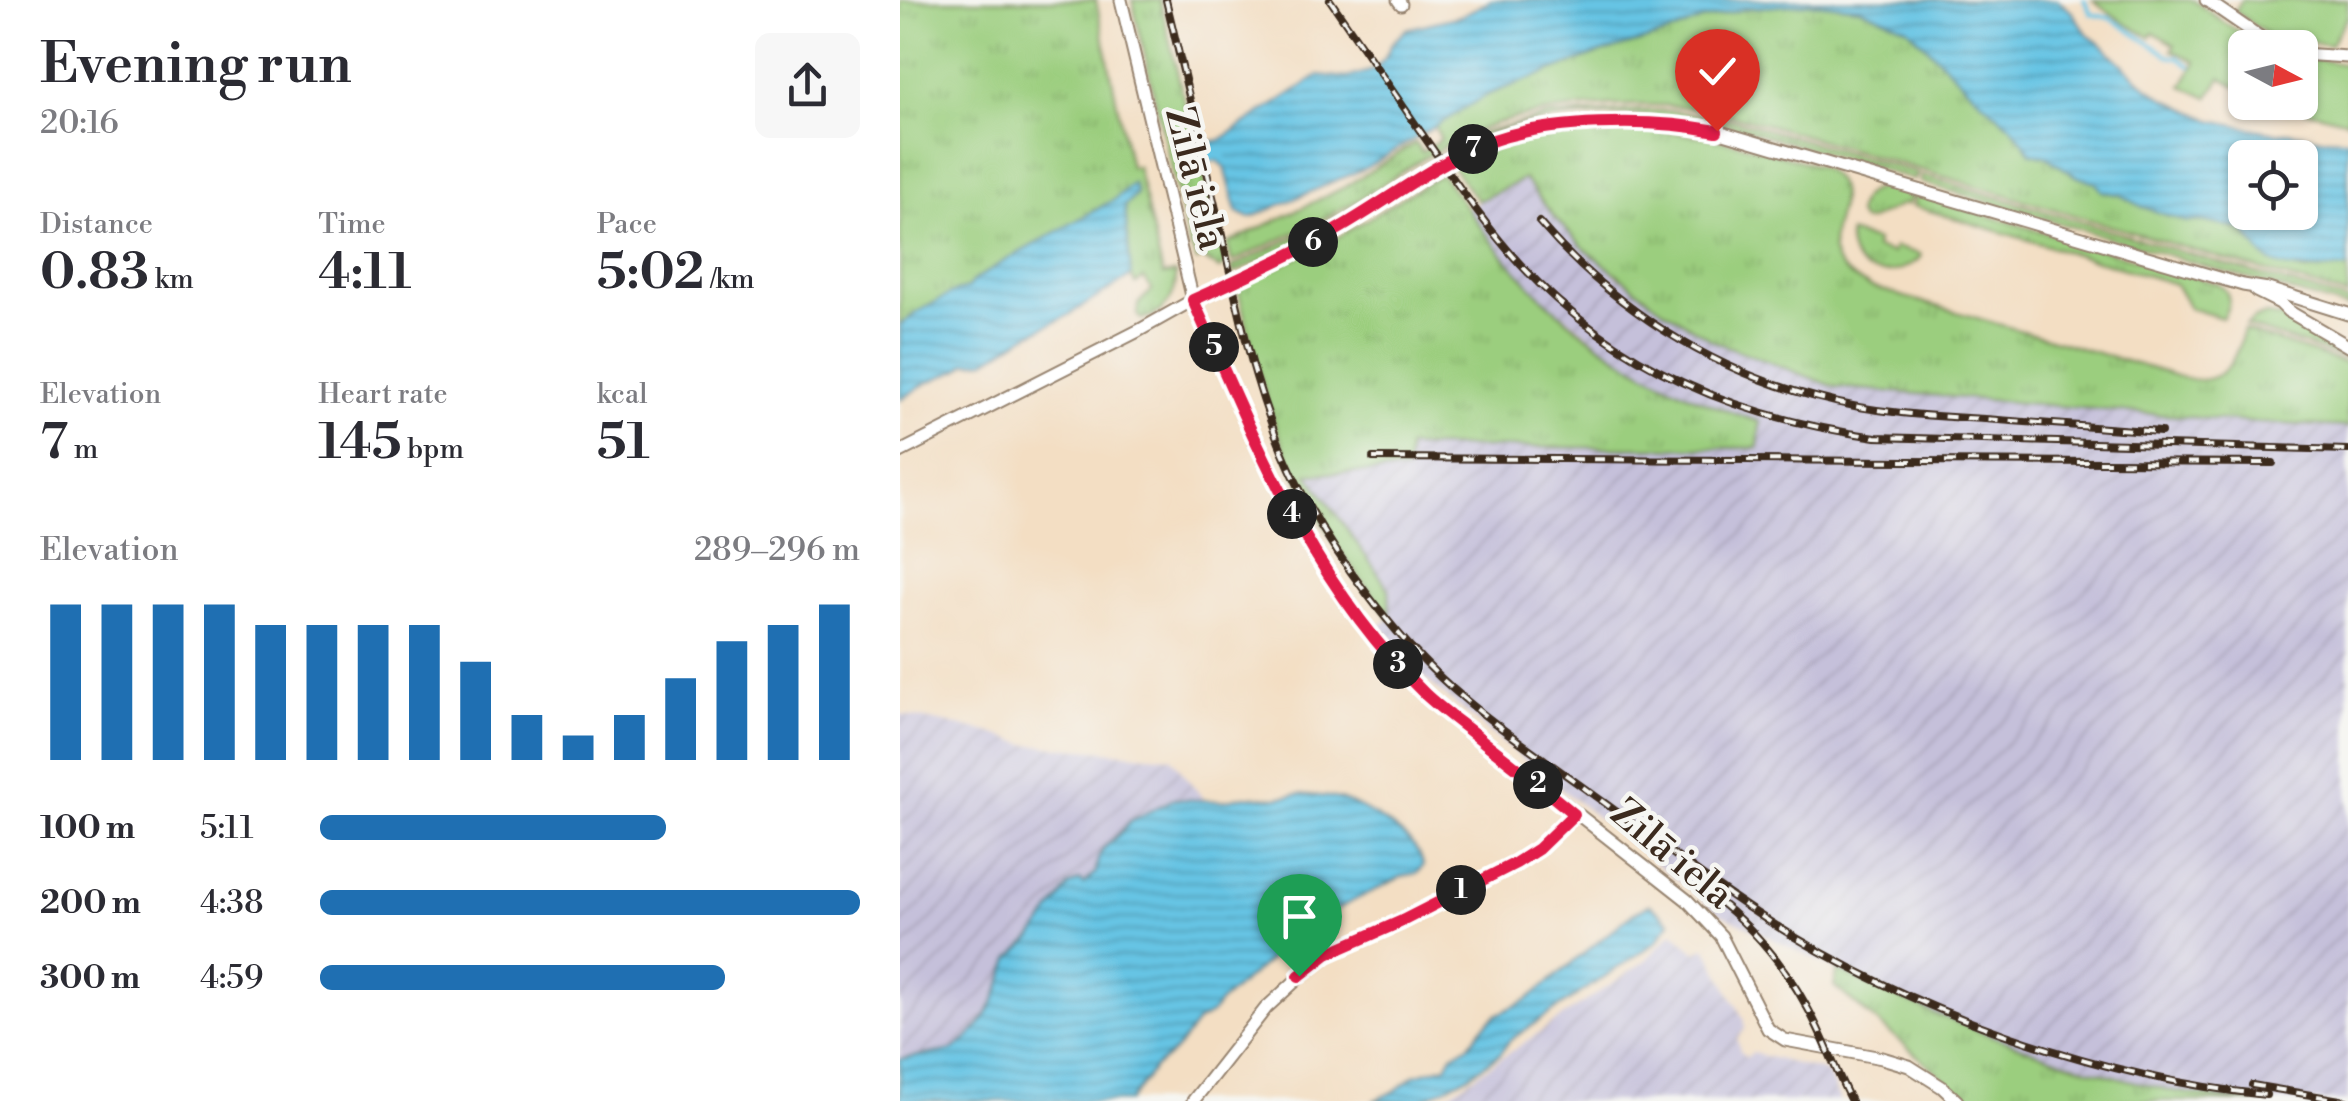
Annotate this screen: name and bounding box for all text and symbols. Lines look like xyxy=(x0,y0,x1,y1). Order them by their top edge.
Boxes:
pin xyxy=(1675,29,1760,132)
north arrow xyxy=(2228,30,2318,120)
map controls xyxy=(2228,30,2318,230)
text: Evening run xyxy=(40,31,352,100)
button: share xyxy=(755,33,860,138)
icon: check xyxy=(1690,44,1745,99)
street label: Zilā iela xyxy=(1153,102,1237,256)
text: 20:16 xyxy=(40,103,119,143)
pin: 7 xyxy=(1448,124,1498,174)
text: 7 xyxy=(1465,131,1481,166)
button: locate xyxy=(2228,140,2318,230)
text: Distance xyxy=(40,207,153,242)
text: Time xyxy=(318,207,386,242)
text: Pace xyxy=(597,207,657,242)
pin: 6 xyxy=(1288,217,1338,267)
text: 6 xyxy=(1304,224,1322,259)
text: 0.83 xyxy=(40,242,149,304)
text: 4:11 xyxy=(318,242,411,304)
text: 5:02 xyxy=(597,242,704,304)
text: km xyxy=(149,262,194,297)
text: /km xyxy=(704,262,755,297)
pin: 5 xyxy=(1189,322,1239,372)
text: 5 xyxy=(1205,329,1223,364)
text: Elevation xyxy=(40,377,161,412)
text: Heart rate xyxy=(318,377,448,412)
text: kcal xyxy=(597,377,647,412)
text: 7 xyxy=(40,412,68,474)
text: 145 xyxy=(318,412,402,474)
text: 51 xyxy=(597,412,650,474)
text: m xyxy=(68,432,98,467)
text: bpm xyxy=(402,432,464,467)
pin: 4 xyxy=(1267,489,1317,539)
text: 4 xyxy=(1283,496,1301,531)
text: Elevation xyxy=(40,530,179,570)
text: 289–296 m xyxy=(694,530,860,570)
pin: 3 xyxy=(1373,639,1423,689)
text: 3 xyxy=(1390,646,1406,681)
pin: 2 xyxy=(1513,759,1563,809)
text: 2 xyxy=(1529,766,1547,801)
street label: Zilā iela xyxy=(1600,789,1744,921)
text: 100 m xyxy=(40,808,135,848)
text: 5:11 xyxy=(200,808,253,848)
pin: 1 xyxy=(1436,865,1486,915)
text: 1 xyxy=(1454,872,1468,907)
pin xyxy=(1257,874,1342,977)
text: 200 m xyxy=(40,883,141,923)
text: 4:38 xyxy=(200,883,264,923)
icon: arrive xyxy=(1272,889,1327,944)
text: 300 m xyxy=(40,958,140,998)
text: 4:59 xyxy=(200,958,263,998)

